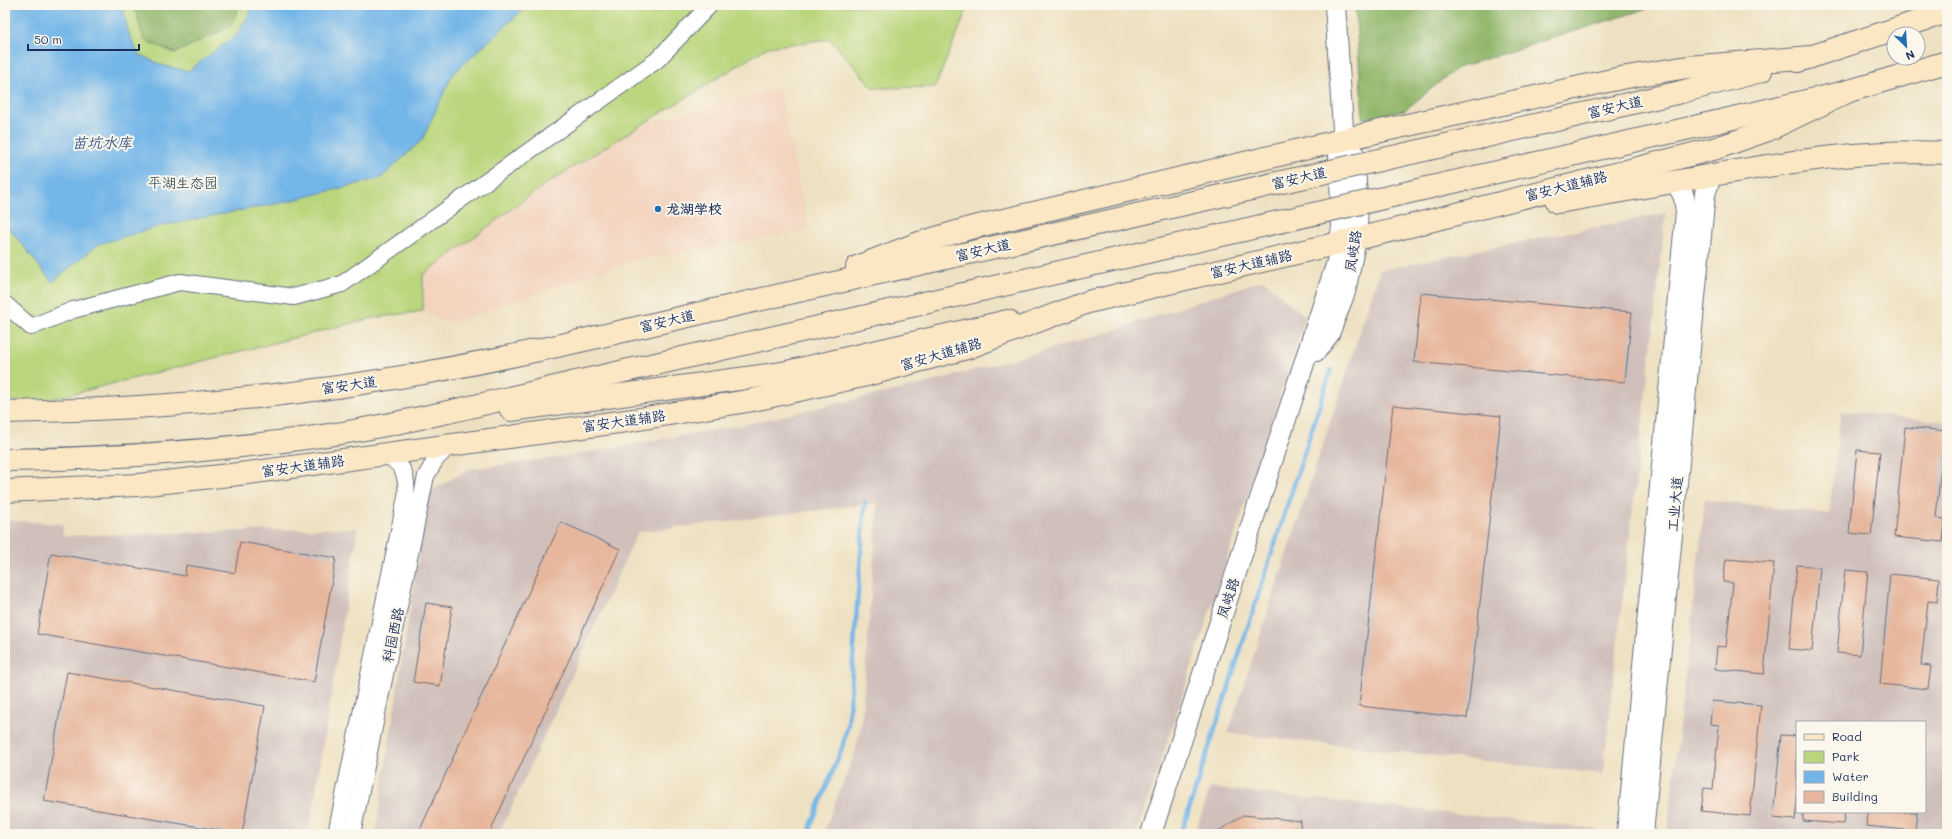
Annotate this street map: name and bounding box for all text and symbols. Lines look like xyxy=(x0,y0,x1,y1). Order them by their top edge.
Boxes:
scale bar xyxy=(28,26,139,52)
north arrow xyxy=(1886,26,1926,66)
text: 50 m xyxy=(34,31,62,47)
text: N xyxy=(1903,47,1917,64)
street label: 富安大道 xyxy=(1585,91,1644,122)
water label: 苗坑水库 xyxy=(72,132,133,152)
street label: 富安大道 xyxy=(1269,162,1328,193)
street label: 富安大道辅路 xyxy=(1523,166,1609,205)
park label: 平湖生态园 xyxy=(148,173,218,192)
place label: 龙湖学校 xyxy=(666,199,722,218)
marker: 龙湖学校 xyxy=(653,204,663,214)
street label: 凤岐路 xyxy=(1340,229,1365,273)
street label: 富安大道 xyxy=(953,234,1012,265)
street label: 富安大道辅路 xyxy=(1208,245,1294,282)
street label: 富安大道 xyxy=(637,305,696,336)
street label: 富安大道辅路 xyxy=(898,333,984,374)
street label: 富安大道 xyxy=(320,371,378,398)
street label: 富安大道辅路 xyxy=(581,405,667,436)
street label: 富安大道辅路 xyxy=(260,450,346,481)
street label: 工业大道 xyxy=(1663,475,1686,533)
street label: 凤岐路 xyxy=(1212,575,1243,621)
street label: 科园西路 xyxy=(377,606,408,664)
legend xyxy=(1796,721,1926,813)
text: Road xyxy=(1832,728,1862,744)
text: Park xyxy=(1832,748,1859,764)
text: Water xyxy=(1832,768,1869,784)
text: Building xyxy=(1832,788,1878,804)

